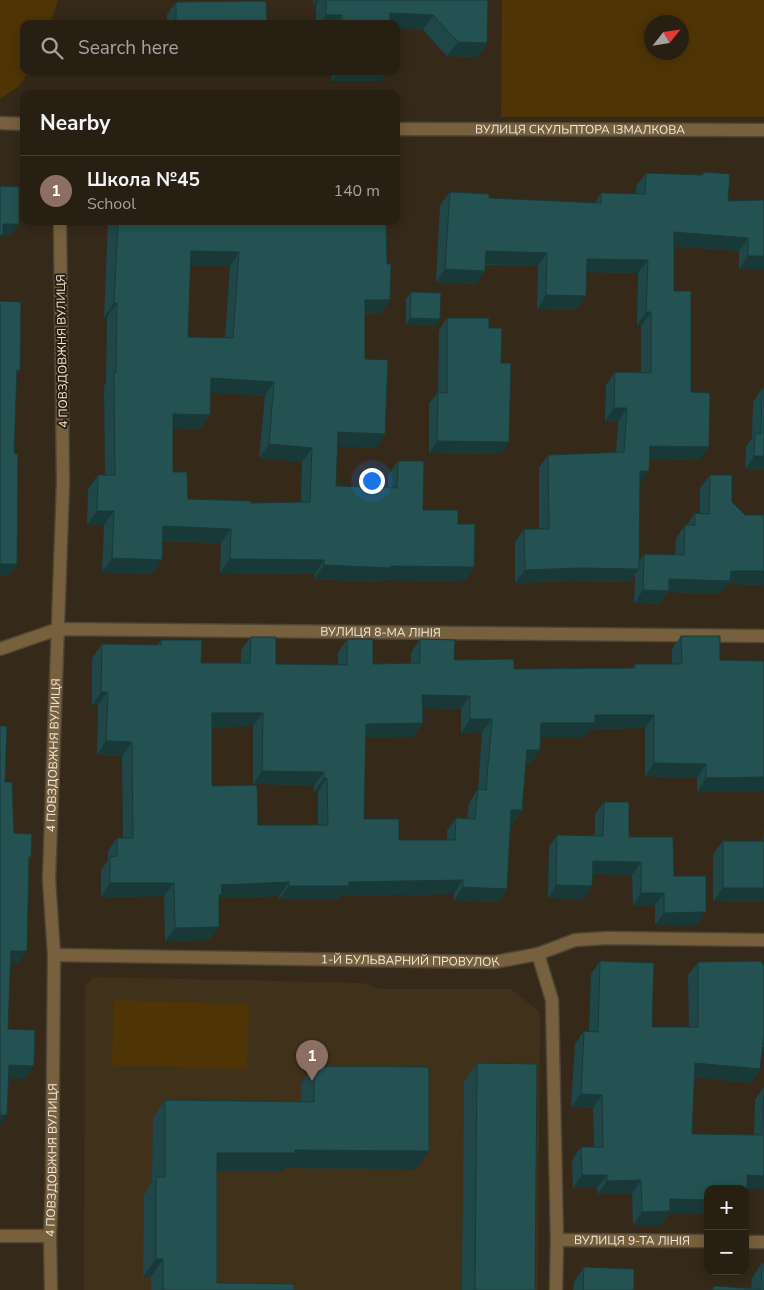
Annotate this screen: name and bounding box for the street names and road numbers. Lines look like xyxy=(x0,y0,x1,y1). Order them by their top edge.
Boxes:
street label: ВУЛИЦЯ СКУЛЬПТОРА ІЗМАЛКОВА xyxy=(475,121,685,138)
street label: 4 ПОВЗДОВЖНЯ ВУЛИЦЯ xyxy=(53,274,71,428)
street label: ВУЛИЦЯ 8-МА ЛІНІЯ xyxy=(320,624,441,641)
street label: 4 ПОВЗДОВЖНЯ ВУЛИЦЯ xyxy=(43,678,64,832)
street label: 1-Й БУЛЬВАРНИЙ ПРОВУЛОК xyxy=(321,951,501,971)
street label: 4 ПОВЗДОВЖНЯ ВУЛИЦЯ xyxy=(42,1083,61,1237)
street label: ВУЛИЦЯ 9-ТА ЛІНІЯ xyxy=(574,1232,690,1249)

